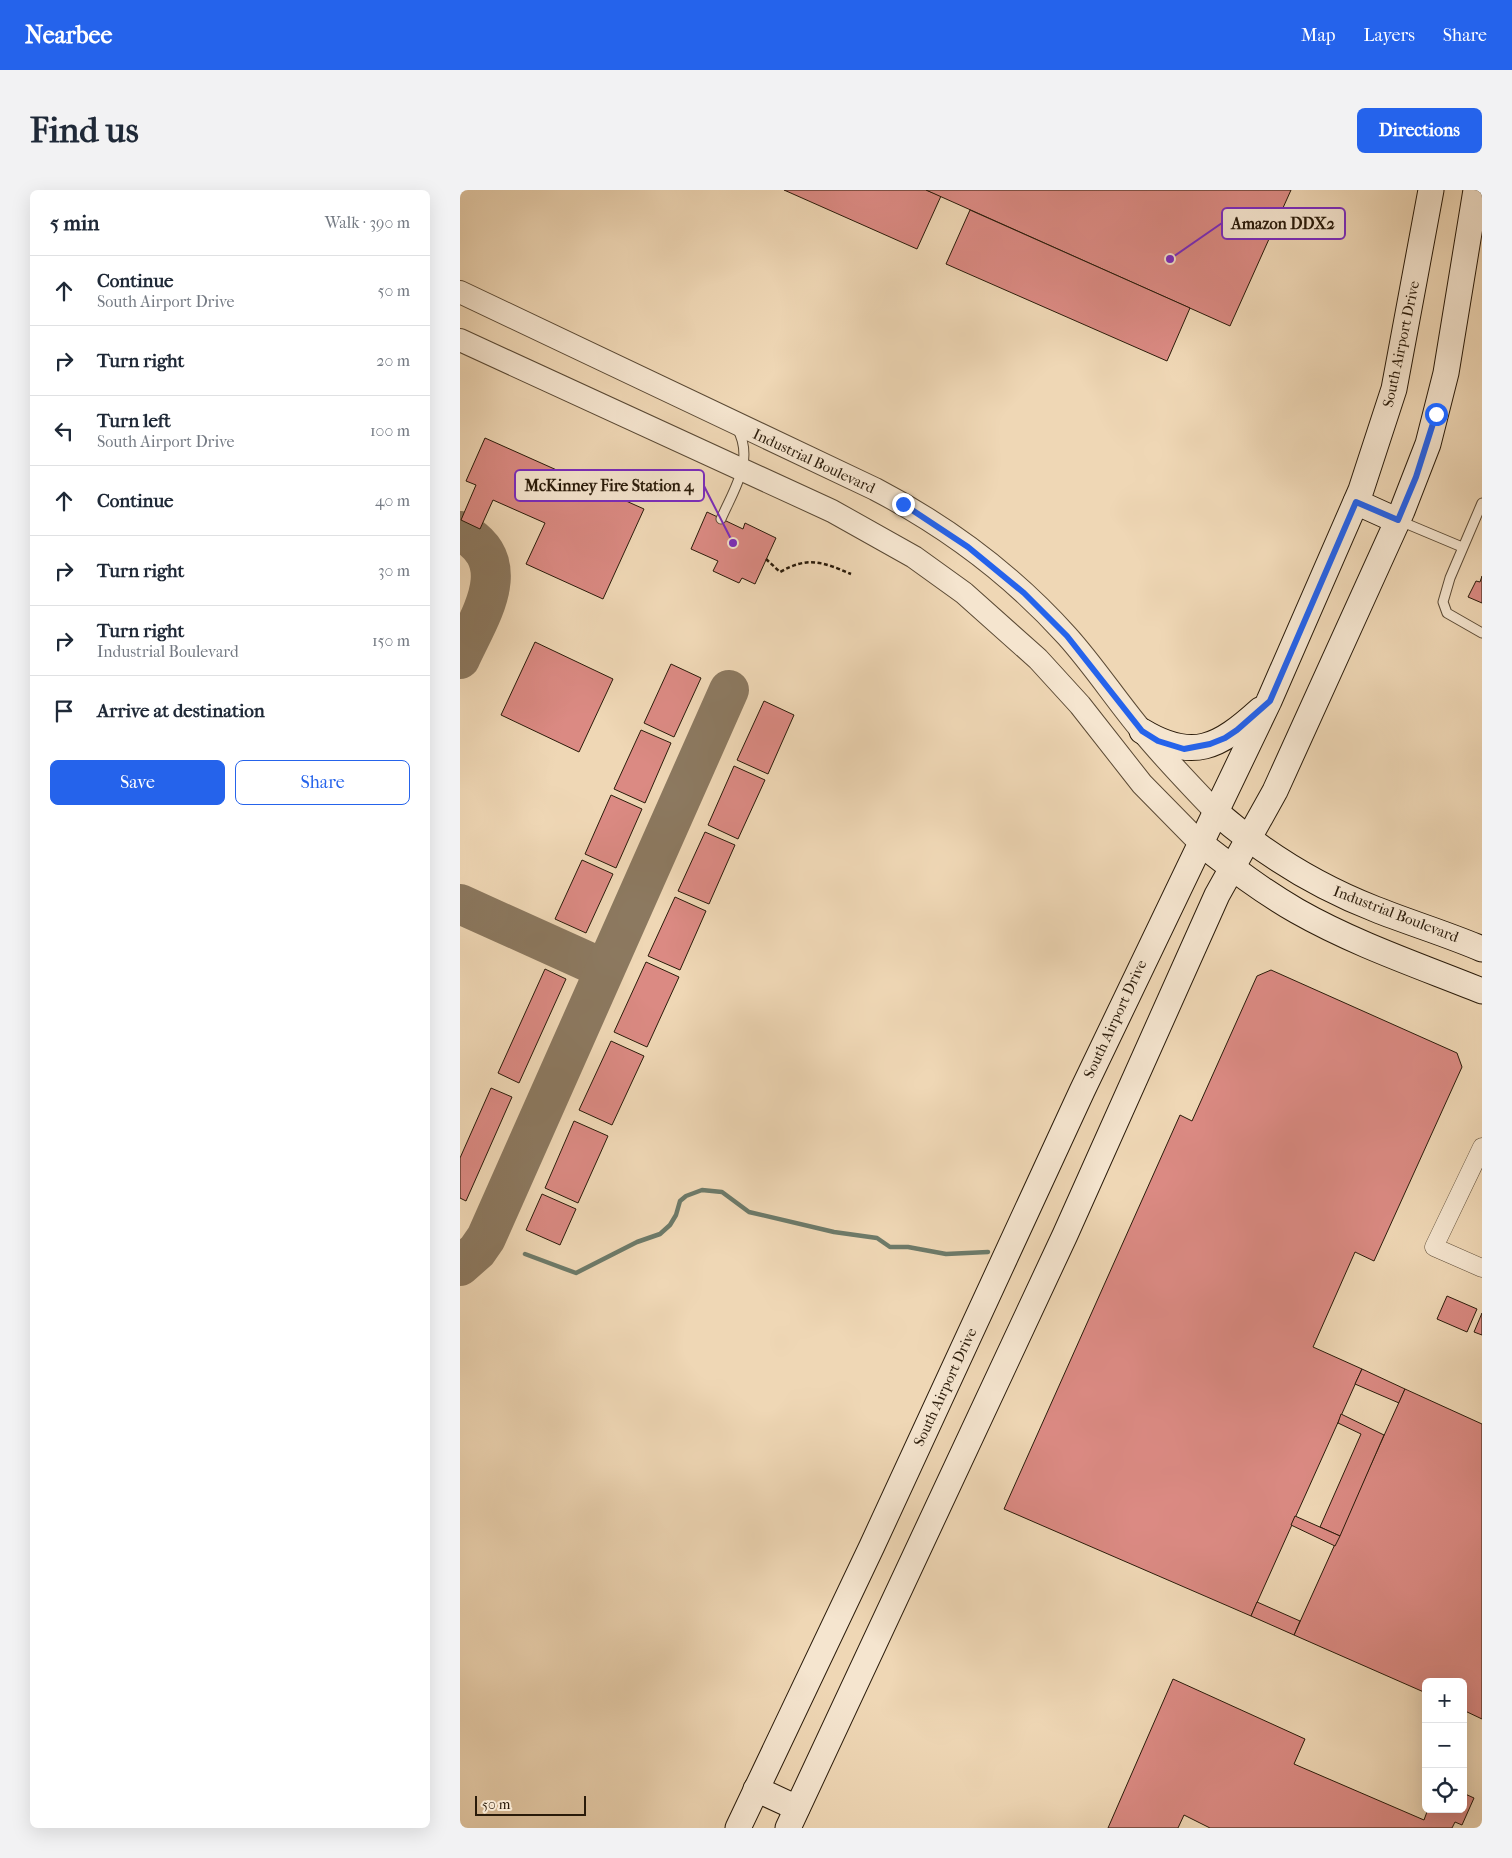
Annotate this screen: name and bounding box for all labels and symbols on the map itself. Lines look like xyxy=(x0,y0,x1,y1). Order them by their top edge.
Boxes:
callout: Amazon DDX2 xyxy=(1222,208,1345,239)
text: Amazon DDX2 xyxy=(1230,214,1335,233)
street label: South Airport Drive xyxy=(1379,279,1423,409)
route start xyxy=(1425,403,1448,426)
street label: Industrial Boulevard xyxy=(750,425,879,498)
callout: McKinney Fire Station 4 xyxy=(515,470,704,501)
text: McKinney Fire Station 4 xyxy=(523,476,695,496)
route end xyxy=(892,493,915,516)
street label: Industrial Boulevard xyxy=(1331,882,1462,946)
street label: South Airport Drive xyxy=(1080,956,1151,1081)
street label: South Airport Drive xyxy=(910,1324,981,1449)
scale bar xyxy=(475,1793,586,1816)

